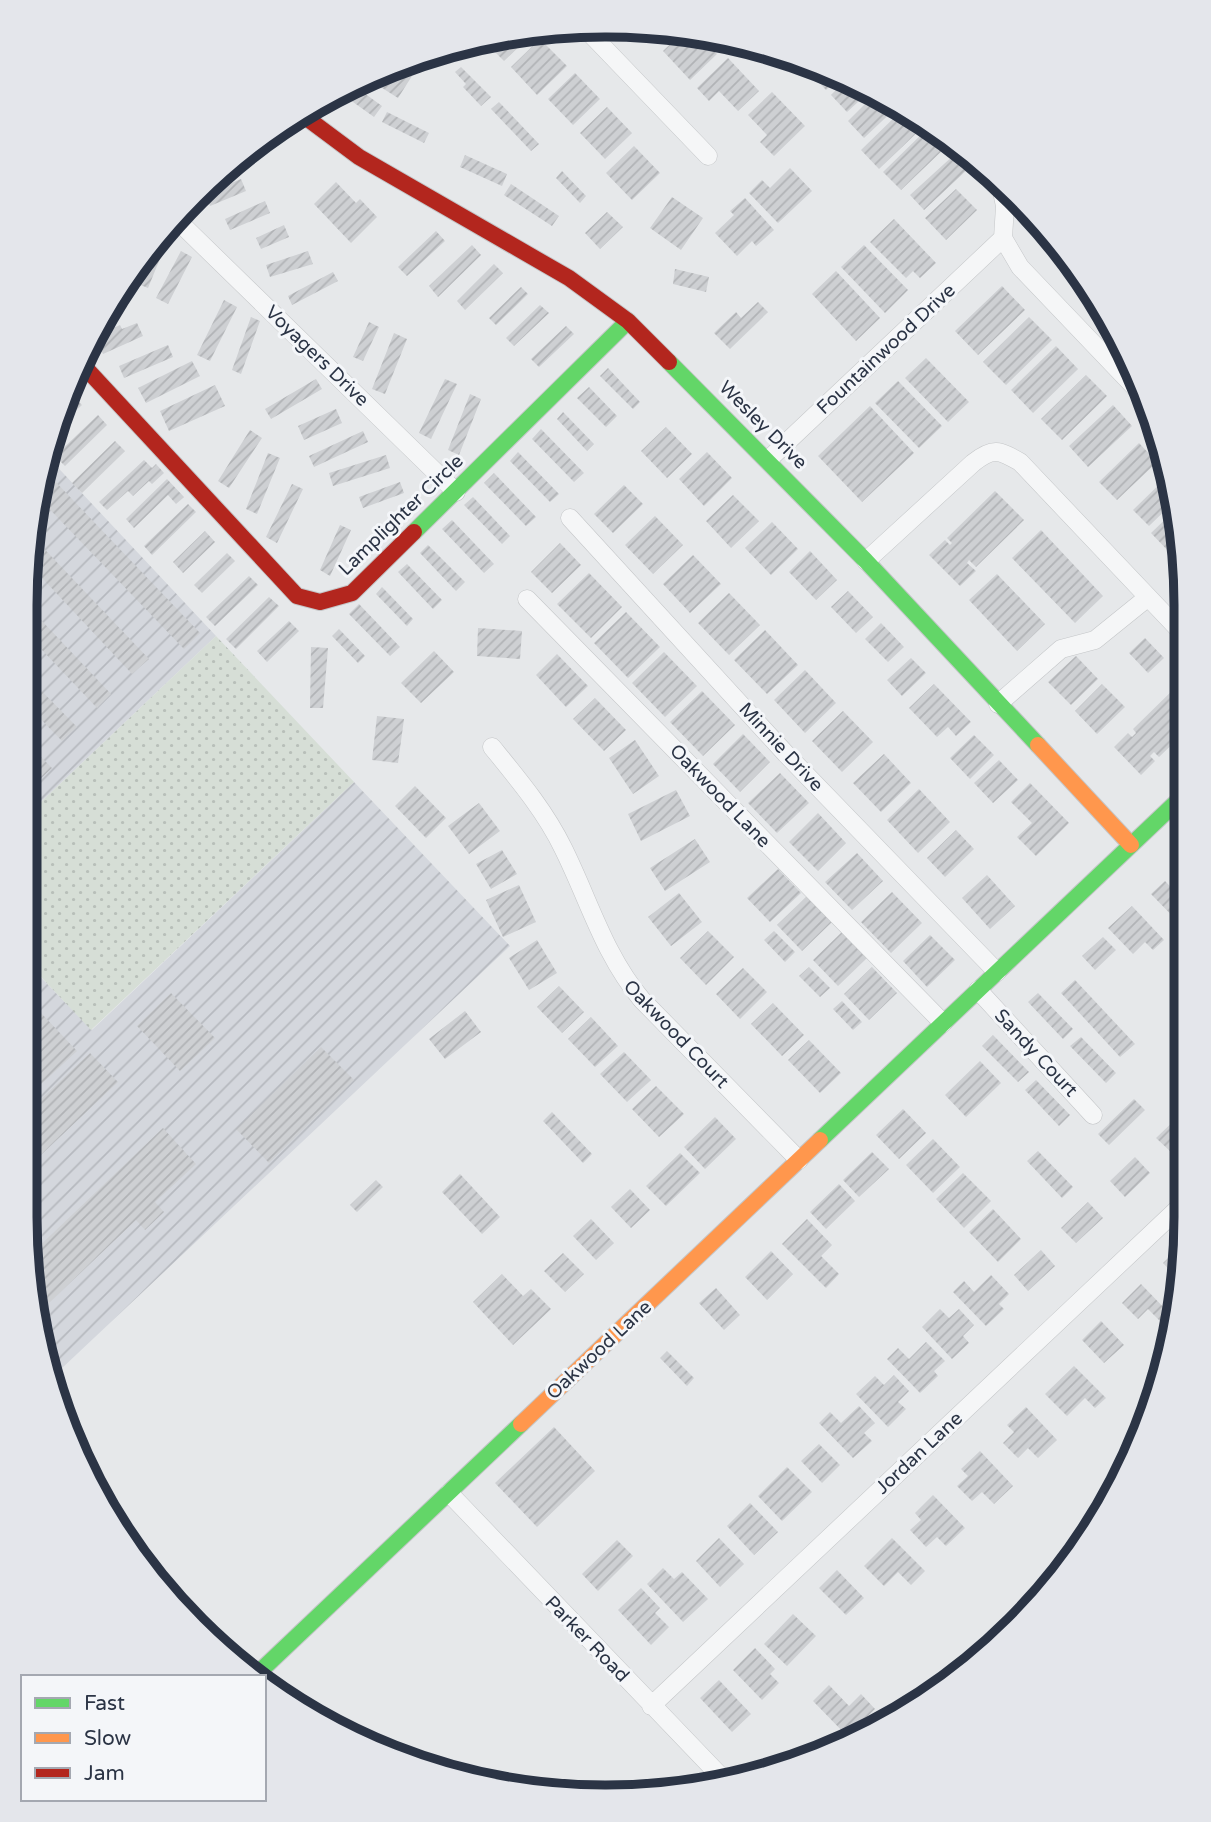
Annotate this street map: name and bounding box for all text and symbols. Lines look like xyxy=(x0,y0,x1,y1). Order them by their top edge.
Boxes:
street label: Fountainwood Drive xyxy=(812,279,960,419)
street label: Voyagers Drive xyxy=(261,301,373,411)
street label: Wesley Drive xyxy=(714,376,812,474)
street label: Lamplighter Circle xyxy=(334,450,468,580)
street label: Minnie Drive xyxy=(734,698,828,796)
street label: Oakwood Lane xyxy=(665,740,775,852)
street label: Oakwood Court xyxy=(619,975,733,1093)
street label: Sandy Court xyxy=(990,1005,1082,1101)
street label: Oakwood Lane xyxy=(542,1296,656,1404)
street label: Jordan Lane xyxy=(871,1407,967,1499)
street label: Parker Road xyxy=(540,1591,634,1687)
legend xyxy=(21,1675,266,1801)
text: Fast xyxy=(84,1691,125,1716)
text: Slow xyxy=(84,1726,132,1751)
text: Jam xyxy=(84,1761,125,1786)

